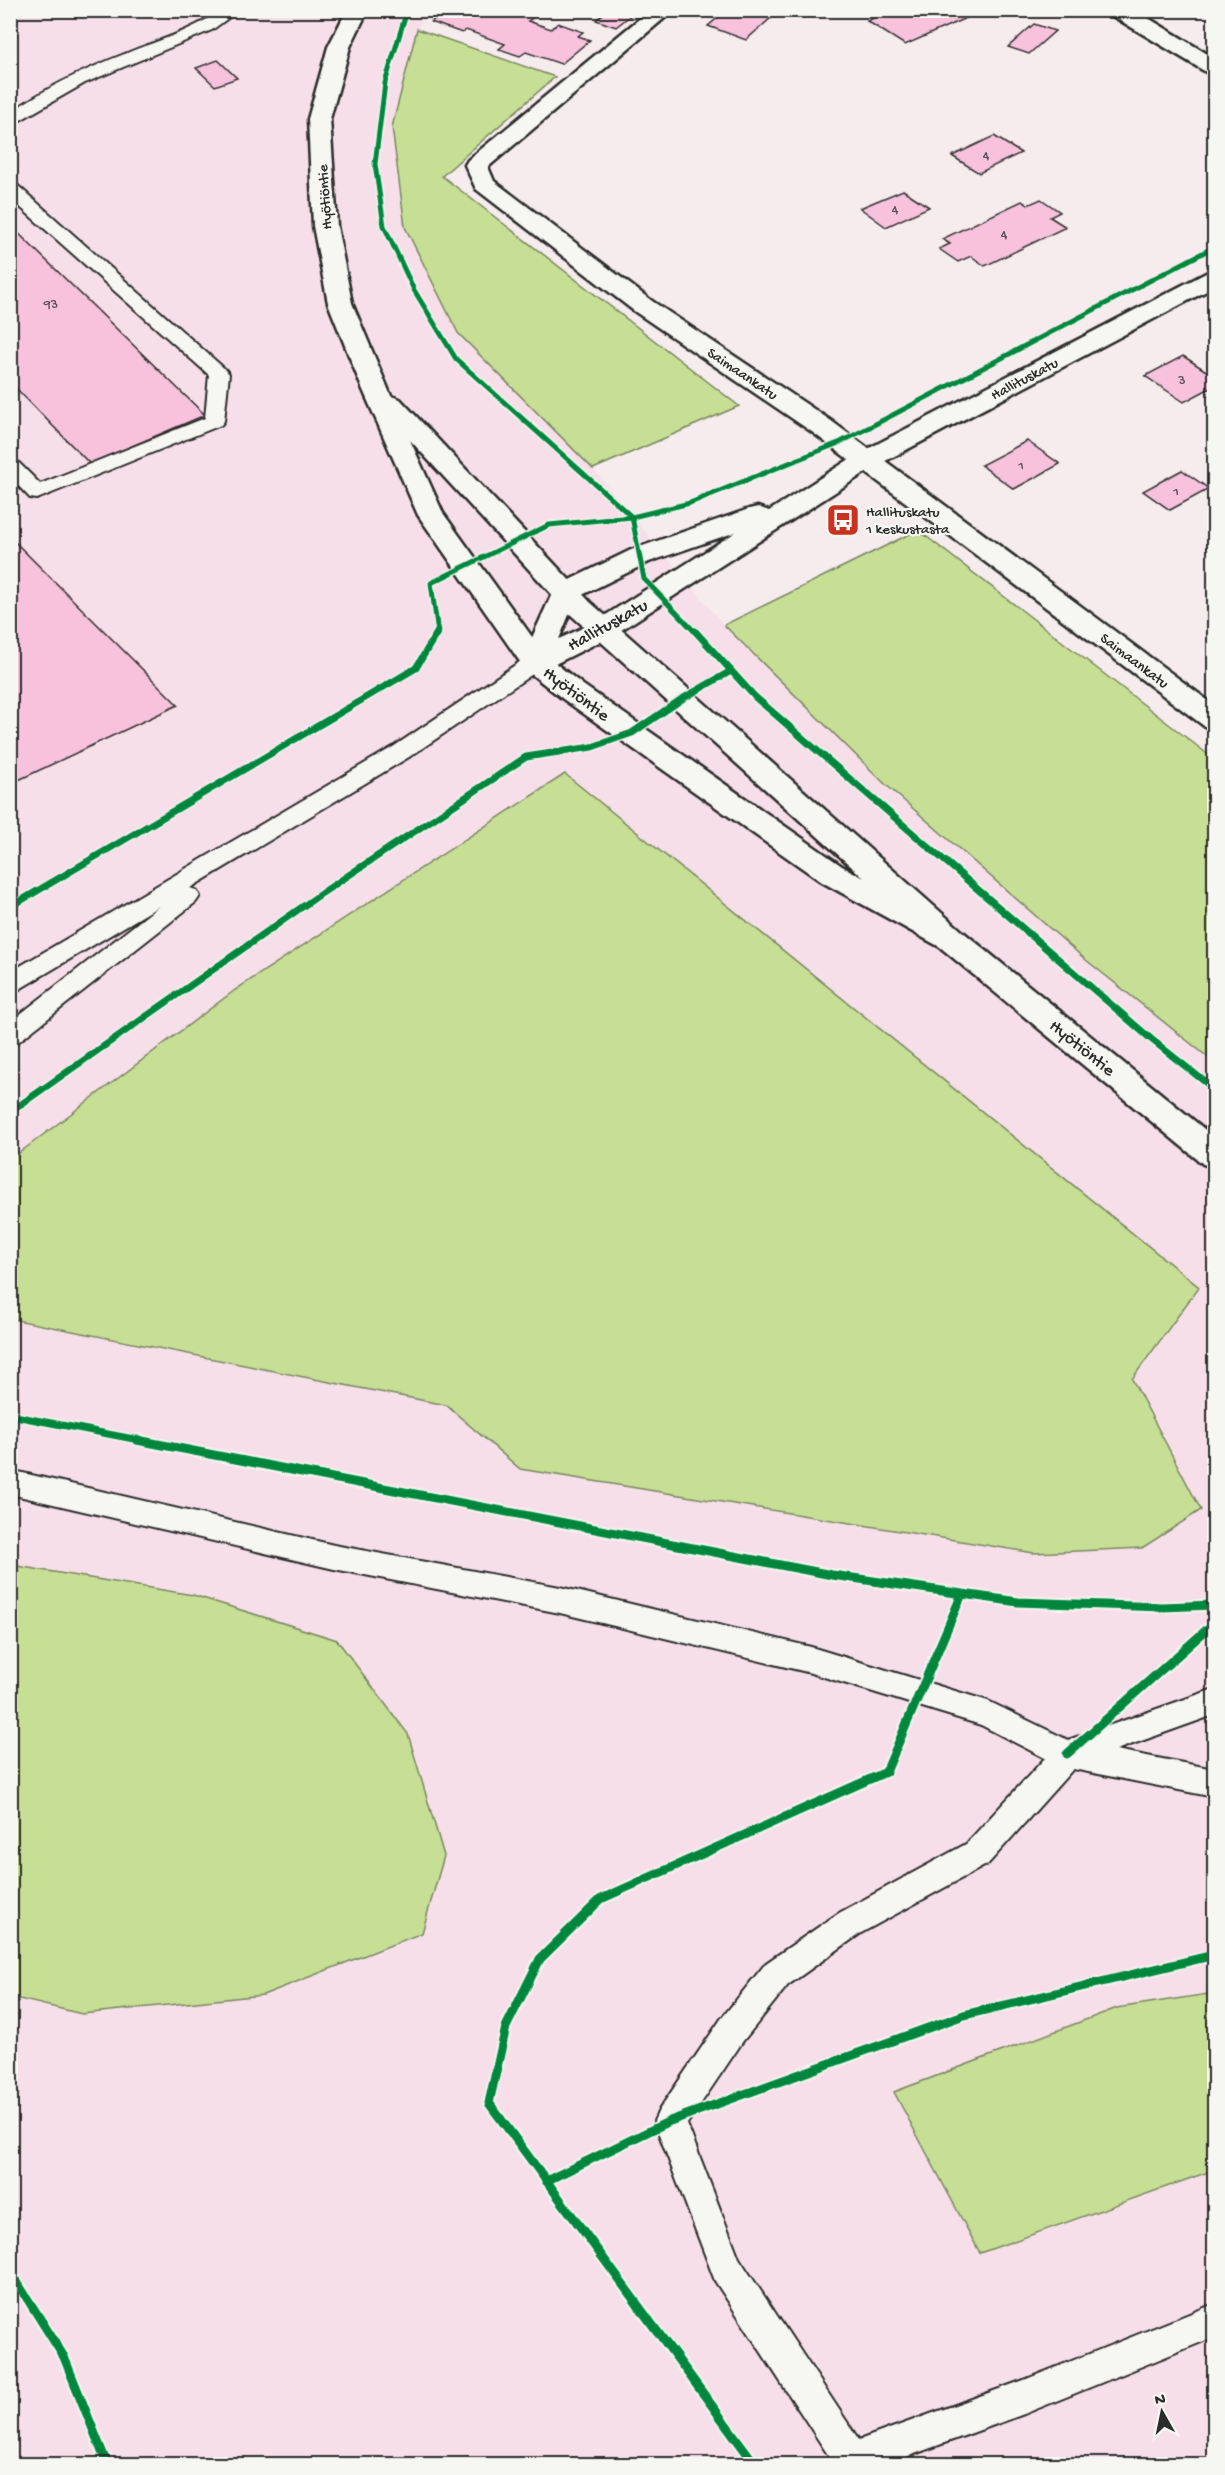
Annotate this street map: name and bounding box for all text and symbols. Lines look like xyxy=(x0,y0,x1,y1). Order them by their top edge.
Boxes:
house number: 4 xyxy=(983,148,990,165)
street label: Hyötiöntie xyxy=(315,163,337,230)
house number: 4 xyxy=(892,202,899,219)
house number: 4 xyxy=(1001,227,1008,244)
house number: 93 xyxy=(43,297,58,314)
street label: Saimaankatu xyxy=(703,345,781,405)
street label: Hallituskatu xyxy=(988,355,1062,405)
house number: 3 xyxy=(1177,373,1186,390)
house number: 1 xyxy=(1017,458,1024,475)
house number: 1 xyxy=(1172,484,1179,501)
bus stop icon: Hallituskatu 1 keskustasta xyxy=(825,502,861,538)
place label: Hallituskatu 1 keskustasta xyxy=(865,504,950,539)
street label: Hallituskatu xyxy=(564,595,652,657)
street label: Saimaankatu xyxy=(1096,630,1172,693)
street label: Hyötiöntie xyxy=(538,663,614,727)
street label: Hyötiöntie xyxy=(1044,1016,1119,1082)
north arrow xyxy=(1132,2382,1192,2442)
text: N xyxy=(1154,2390,1167,2411)

